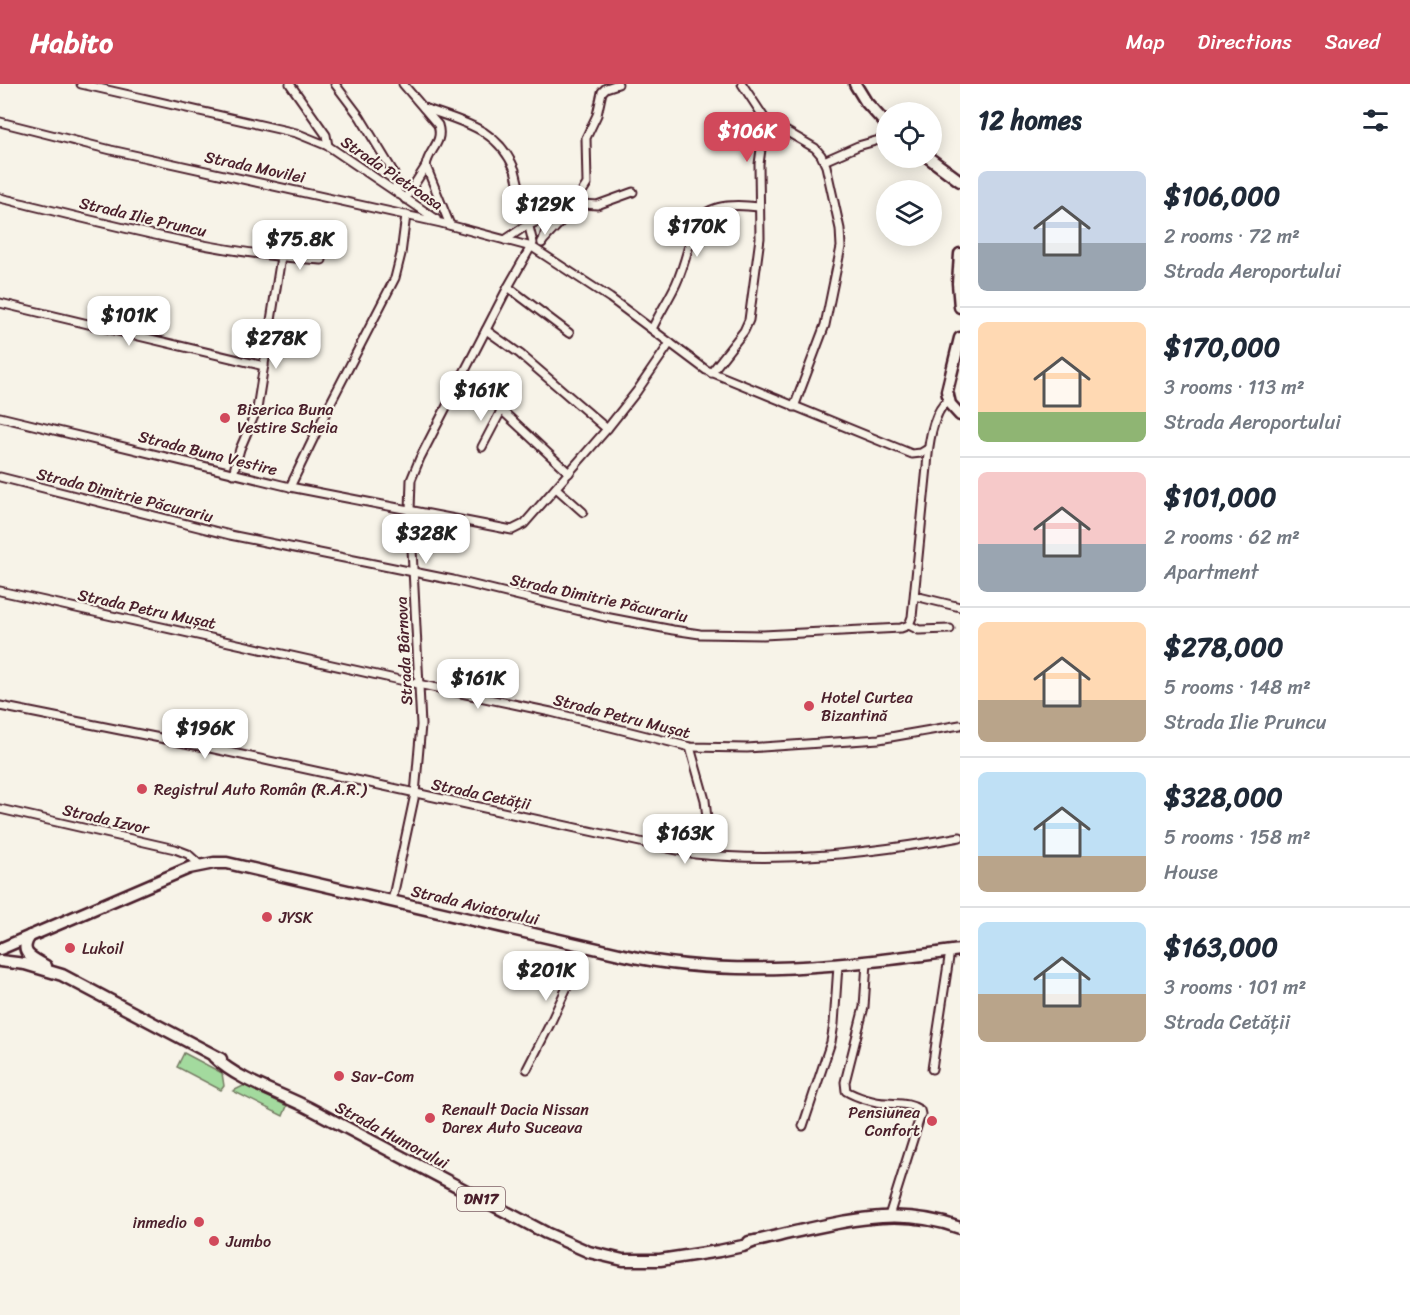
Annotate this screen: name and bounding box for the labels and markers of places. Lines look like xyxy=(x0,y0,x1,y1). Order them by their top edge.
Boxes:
pin: $106K xyxy=(705,112,789,163)
pin: $129K xyxy=(503,185,587,236)
pin: $170K xyxy=(655,207,739,258)
pin: $75.8K xyxy=(251,220,349,271)
pin: $101K xyxy=(87,296,171,347)
pin: $278K xyxy=(234,319,318,370)
pin: $161K xyxy=(439,371,523,422)
place label: Biserica Buna Vestire Scheia xyxy=(237,395,338,442)
marker: Biserica Buna Vestire Scheia xyxy=(218,411,232,425)
pin: $328K xyxy=(384,514,468,565)
pin: $161K xyxy=(436,659,520,710)
place label: Hotel Curtea Bizantină xyxy=(821,683,914,730)
marker: Hotel Curtea Bizantină xyxy=(802,699,816,713)
pin: $196K xyxy=(163,709,247,760)
place label: Registrul Auto Român (R.A.R.) xyxy=(154,775,368,804)
marker: Registrul Auto Român (R.A.R.) xyxy=(135,782,149,796)
pin: $163K xyxy=(643,814,727,865)
place label: JYSK xyxy=(278,903,314,932)
marker: JYSK xyxy=(260,910,274,924)
place label: Lukoil xyxy=(82,934,124,963)
marker: Lukoil xyxy=(63,941,77,955)
pin: $201K xyxy=(504,951,588,1002)
place label: Sav-Com xyxy=(351,1062,414,1091)
marker: Sav-Com xyxy=(332,1069,346,1083)
place label: Renault Dacia Nissan Darex Auto Suceava xyxy=(442,1095,589,1142)
place label: Pensiunea Confort xyxy=(848,1098,921,1145)
marker: Renault Dacia Nissan Darex Auto Suceava xyxy=(423,1111,437,1125)
marker: Pensiunea Confort xyxy=(925,1114,939,1128)
place label: inmedio xyxy=(132,1208,187,1237)
marker: inmedio xyxy=(192,1215,206,1229)
place label: Jumbo xyxy=(225,1227,271,1256)
marker: Jumbo xyxy=(207,1234,221,1248)

